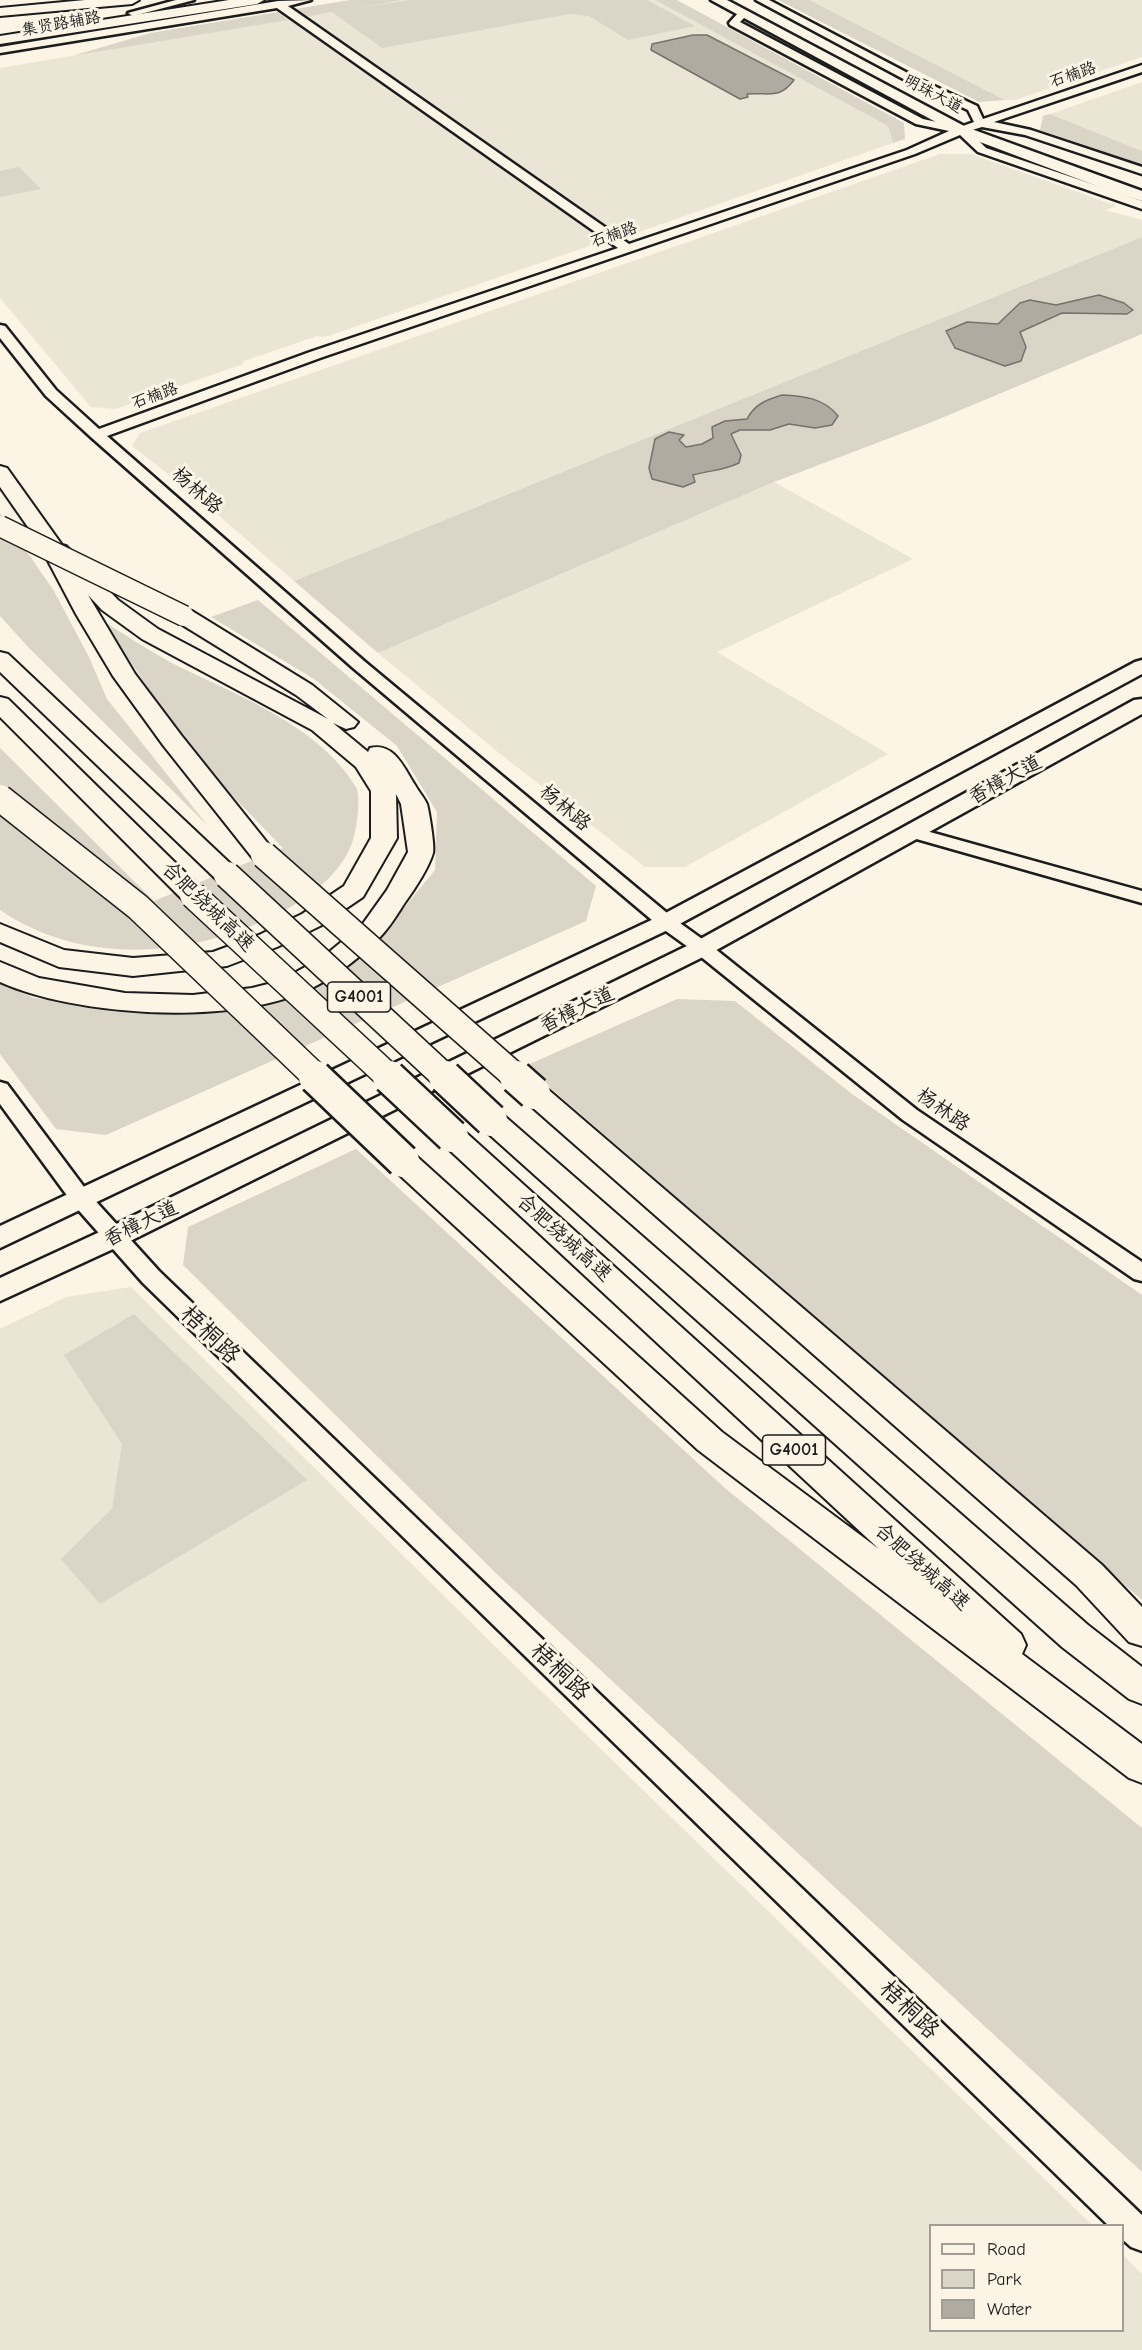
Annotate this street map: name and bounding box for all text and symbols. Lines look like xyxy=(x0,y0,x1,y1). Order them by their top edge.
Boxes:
street label: 集贤路辅路 xyxy=(20,8,102,40)
street label: 石楠路 xyxy=(1047,58,1099,92)
street label: 明珠大道 xyxy=(900,71,966,117)
street label: 石楠路 xyxy=(588,218,640,252)
street label: 石楠路 xyxy=(129,379,181,413)
street label: 杨林路 xyxy=(166,462,228,520)
street label: 香樟大道 xyxy=(964,750,1046,810)
street label: 杨林路 xyxy=(534,780,596,836)
street label: 合肥绕城高速 xyxy=(157,857,259,957)
road number: G4001 xyxy=(328,982,391,1012)
street label: 香樟大道 xyxy=(536,982,618,1038)
street label: 杨林路 xyxy=(912,1083,974,1137)
street label: 合肥绕城高速 xyxy=(511,1189,617,1287)
street label: 香樟大道 xyxy=(100,1196,182,1252)
street label: 梧桐路 xyxy=(174,1300,246,1370)
road number: G4001 xyxy=(762,1435,826,1465)
street label: 合肥绕城高速 xyxy=(869,1518,975,1616)
street label: 梧桐路 xyxy=(524,1637,596,1707)
street label: 梧桐路 xyxy=(873,1975,945,2045)
legend xyxy=(929,2224,1124,2332)
text: Road xyxy=(987,2239,1026,2260)
text: Park xyxy=(987,2269,1021,2290)
text: Water xyxy=(987,2299,1031,2320)

